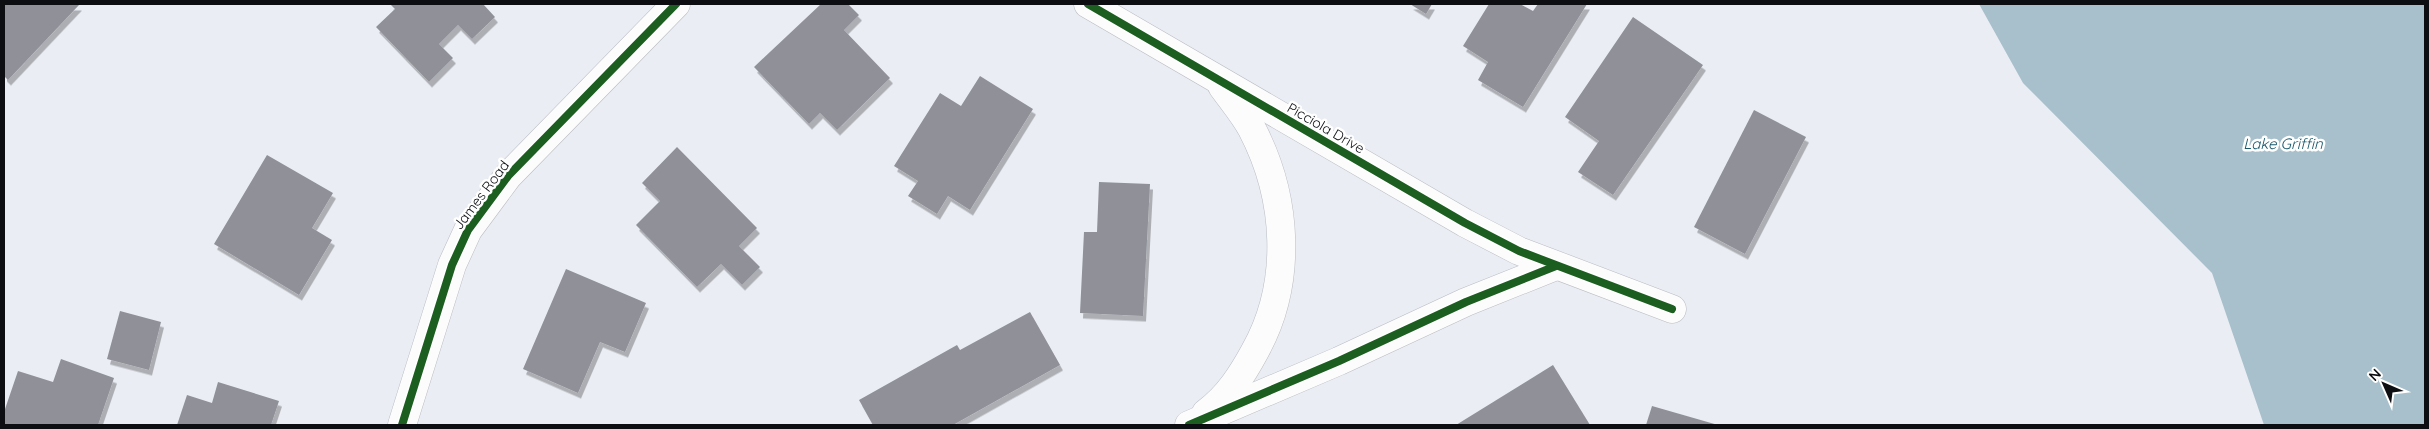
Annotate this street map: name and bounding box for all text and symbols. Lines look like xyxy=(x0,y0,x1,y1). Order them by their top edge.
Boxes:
street label: Picciola Drive xyxy=(1284,99,1368,157)
water label: Lake Griffin xyxy=(2243,134,2323,153)
street label: James Road xyxy=(449,157,513,233)
north arrow xyxy=(2359,359,2409,409)
text: N xyxy=(2365,365,2385,385)

